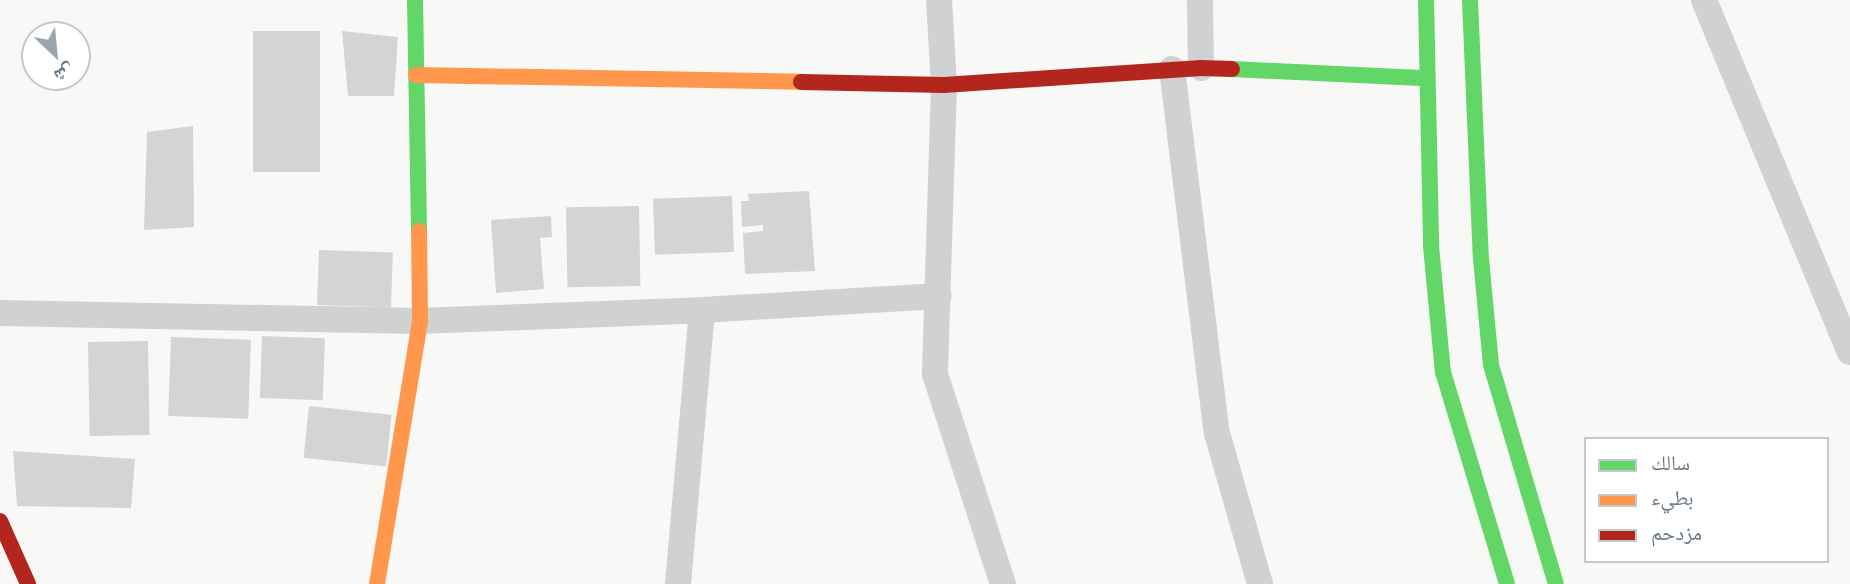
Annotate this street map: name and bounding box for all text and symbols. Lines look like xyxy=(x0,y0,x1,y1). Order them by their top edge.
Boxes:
north arrow xyxy=(21,21,91,91)
text: ش xyxy=(50,57,79,89)
legend xyxy=(1584,437,1829,563)
text: سالك xyxy=(1651,449,1690,477)
text: بطيء xyxy=(1651,484,1694,512)
text: مزدحم xyxy=(1651,519,1702,547)

